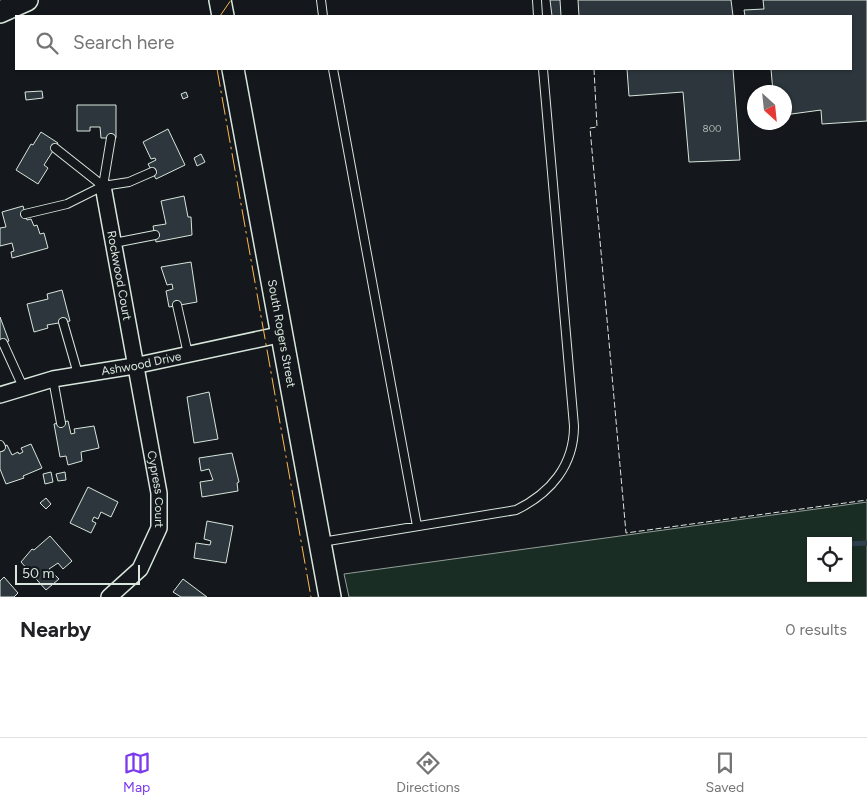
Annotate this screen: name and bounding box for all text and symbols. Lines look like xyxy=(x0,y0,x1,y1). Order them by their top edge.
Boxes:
search box xyxy=(15,15,852,70)
icon: search xyxy=(33,29,61,57)
text: Search here xyxy=(73,31,175,54)
north arrow xyxy=(747,85,792,130)
house number: 800 xyxy=(703,122,721,135)
street label: Rockwood Court xyxy=(104,230,134,322)
street label: South Rogers Street xyxy=(265,278,298,389)
street label: Ashwood Drive xyxy=(100,349,183,378)
street label: Cypress Court xyxy=(144,449,166,528)
map controls xyxy=(807,537,852,582)
button: locate xyxy=(807,537,852,582)
scale bar xyxy=(15,562,140,585)
text: 50 m xyxy=(22,565,54,582)
text: Nearby xyxy=(20,617,91,642)
text: 0 results xyxy=(785,620,847,639)
tab: Map xyxy=(123,749,151,796)
tab: Directions xyxy=(396,749,460,796)
tab: Saved xyxy=(706,749,744,796)

